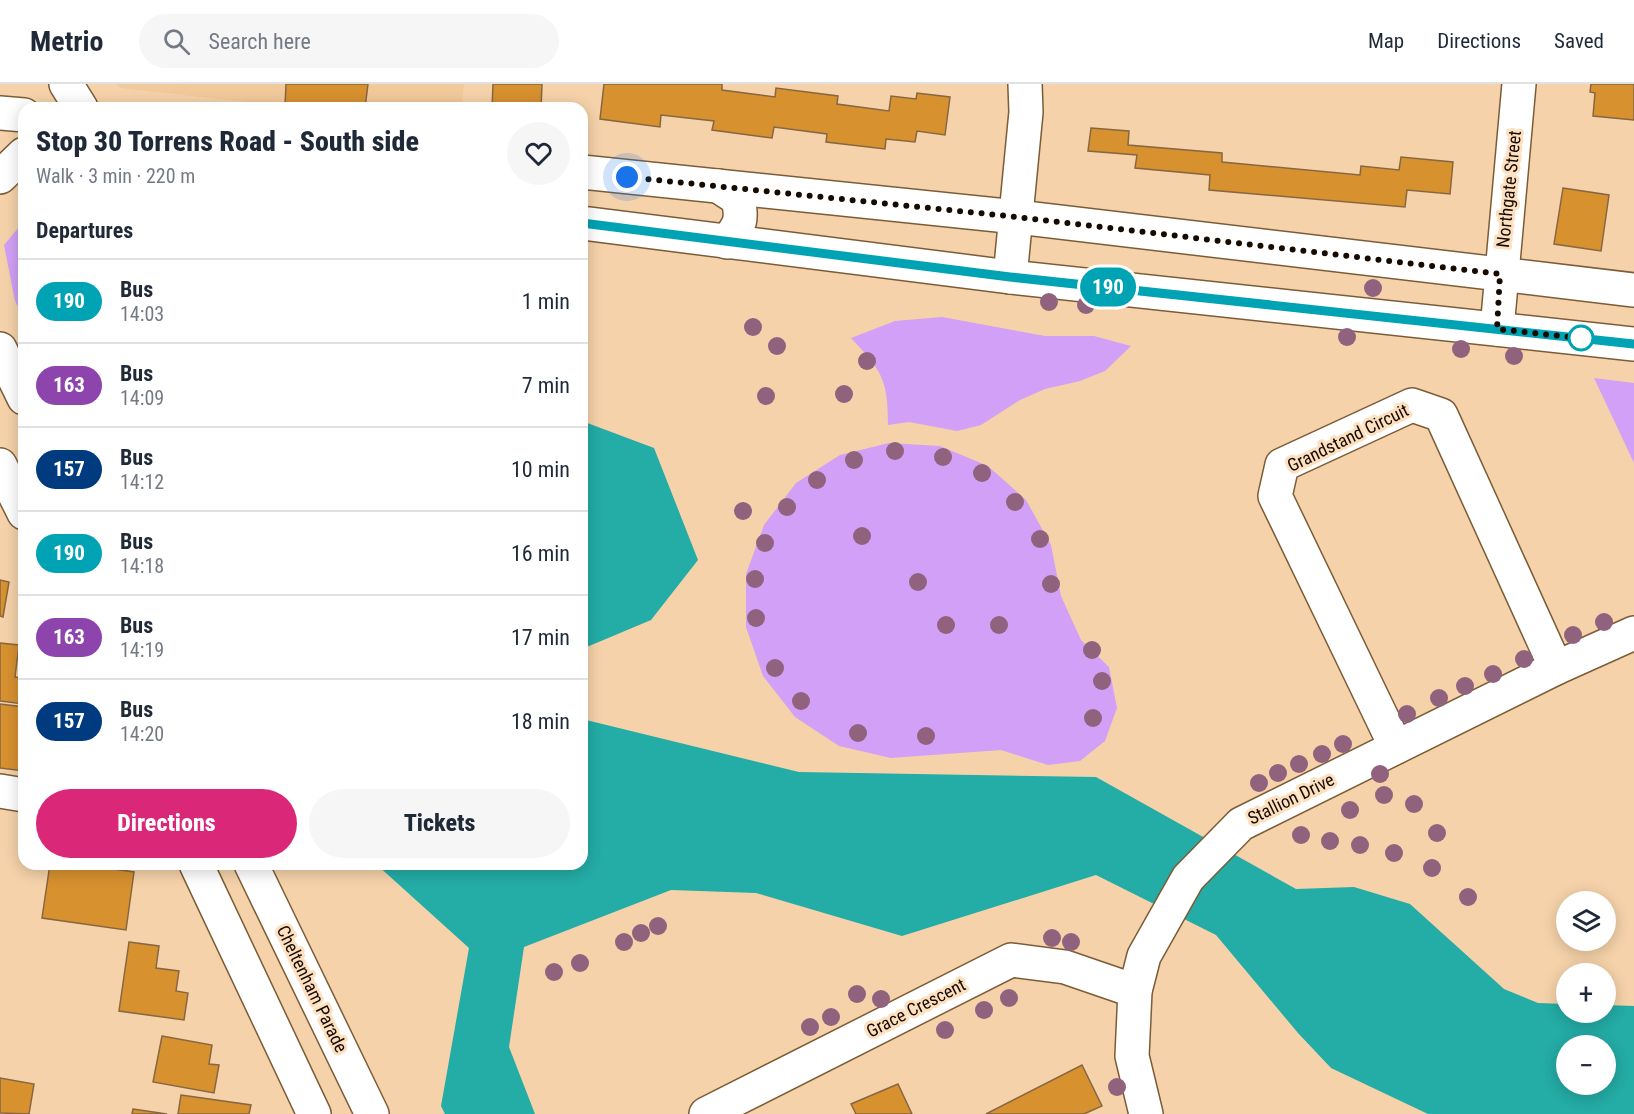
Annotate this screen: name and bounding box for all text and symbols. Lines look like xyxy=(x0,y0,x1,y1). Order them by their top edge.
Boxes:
search box xyxy=(139,14,559,68)
text: Metrio xyxy=(30,25,103,58)
icon: search xyxy=(160,25,193,58)
text: Search here xyxy=(208,29,311,54)
text: Map xyxy=(1368,29,1404,53)
text: Directions xyxy=(1437,29,1521,53)
text: Saved xyxy=(1554,29,1604,53)
button: heart xyxy=(507,122,570,185)
text: Stop 30 Torrens Road - South side xyxy=(36,125,419,158)
street label: Northgate Street xyxy=(1492,129,1525,249)
your location xyxy=(612,162,642,192)
text: Walk · 3 min · 220 m xyxy=(36,164,195,188)
text: Departures xyxy=(36,218,133,243)
line badge: 190 xyxy=(1074,268,1142,306)
text: 190 xyxy=(1092,275,1124,299)
text: Bus xyxy=(120,277,153,302)
text: 190 xyxy=(53,289,85,313)
text: 1 min xyxy=(522,289,570,314)
text: 14:03 xyxy=(120,302,164,326)
unlabelled marker xyxy=(1568,325,1594,351)
text: Bus xyxy=(120,361,153,386)
text: 163 xyxy=(53,373,85,397)
text: 7 min xyxy=(522,373,570,398)
text: 14:09 xyxy=(120,386,164,410)
street label: Grandstand Circuit xyxy=(1284,399,1412,476)
text: Bus xyxy=(120,445,153,470)
text: 157 xyxy=(53,457,85,481)
text: 10 min xyxy=(511,457,570,482)
text: 14:12 xyxy=(120,470,164,494)
text: Bus xyxy=(120,529,153,554)
text: 190 xyxy=(53,541,85,565)
text: 16 min xyxy=(511,541,570,566)
text: 14:18 xyxy=(120,554,164,578)
text: Bus xyxy=(120,613,153,638)
text: 163 xyxy=(53,625,85,649)
text: 17 min xyxy=(511,625,570,650)
text: 14:19 xyxy=(120,638,164,662)
text: Bus xyxy=(120,697,153,722)
text: 157 xyxy=(53,709,85,733)
text: 18 min xyxy=(511,709,570,734)
text: 14:20 xyxy=(120,722,164,746)
street label: Stallion Drive xyxy=(1244,769,1337,828)
button: Directions xyxy=(36,789,297,858)
button: Tickets xyxy=(309,789,570,858)
map controls xyxy=(1556,891,1616,1095)
button: layers xyxy=(1556,891,1616,951)
street label: Cheltenham Parade xyxy=(273,922,352,1056)
button: + xyxy=(1556,963,1616,1023)
street label: Grace Crescent xyxy=(863,974,969,1041)
button: − xyxy=(1556,1035,1616,1095)

